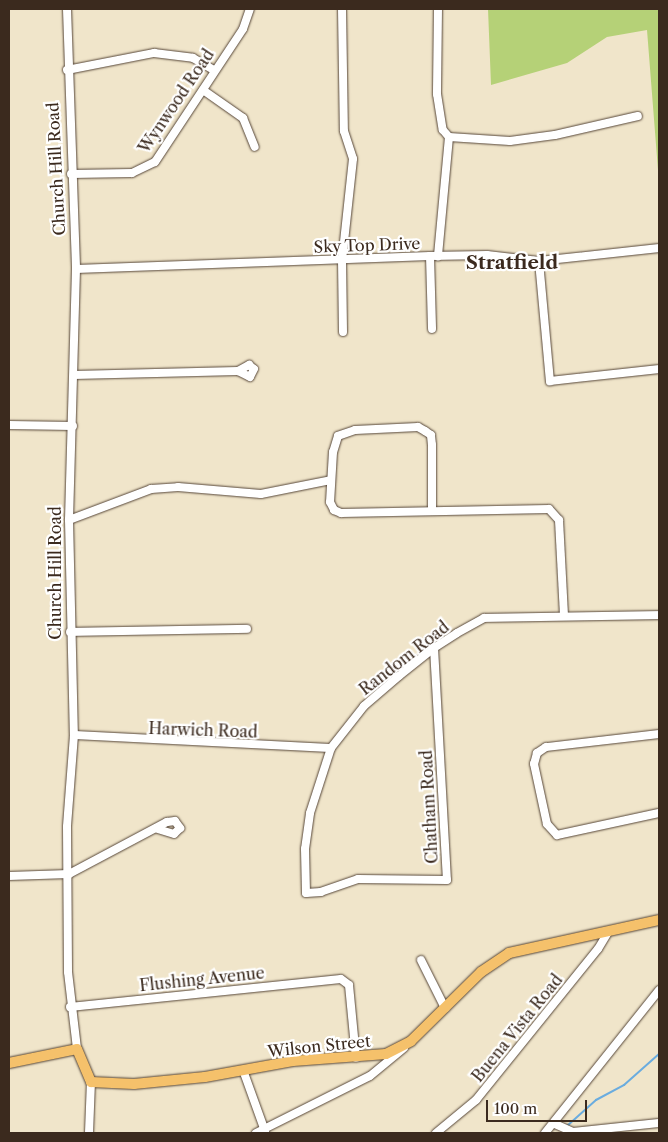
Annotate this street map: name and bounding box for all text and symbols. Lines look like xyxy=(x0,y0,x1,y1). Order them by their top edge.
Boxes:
street label: Wynwood Road xyxy=(134,45,218,157)
street label: Church Hill Road xyxy=(43,102,69,236)
street label: Sky Top Drive xyxy=(313,234,421,256)
district label: Stratfield xyxy=(466,252,558,274)
street label: Church Hill Road xyxy=(45,506,65,640)
street label: Random Road xyxy=(355,617,453,699)
street label: Harwich Road xyxy=(148,719,258,741)
street label: Chatham Road xyxy=(416,750,442,864)
street label: Flushing Avenue xyxy=(138,963,266,995)
street label: Buena Vista Road xyxy=(467,970,567,1086)
street label: Wilson Street xyxy=(267,1031,371,1061)
scale bar xyxy=(488,1090,589,1122)
text: 100 m xyxy=(494,1099,537,1118)

